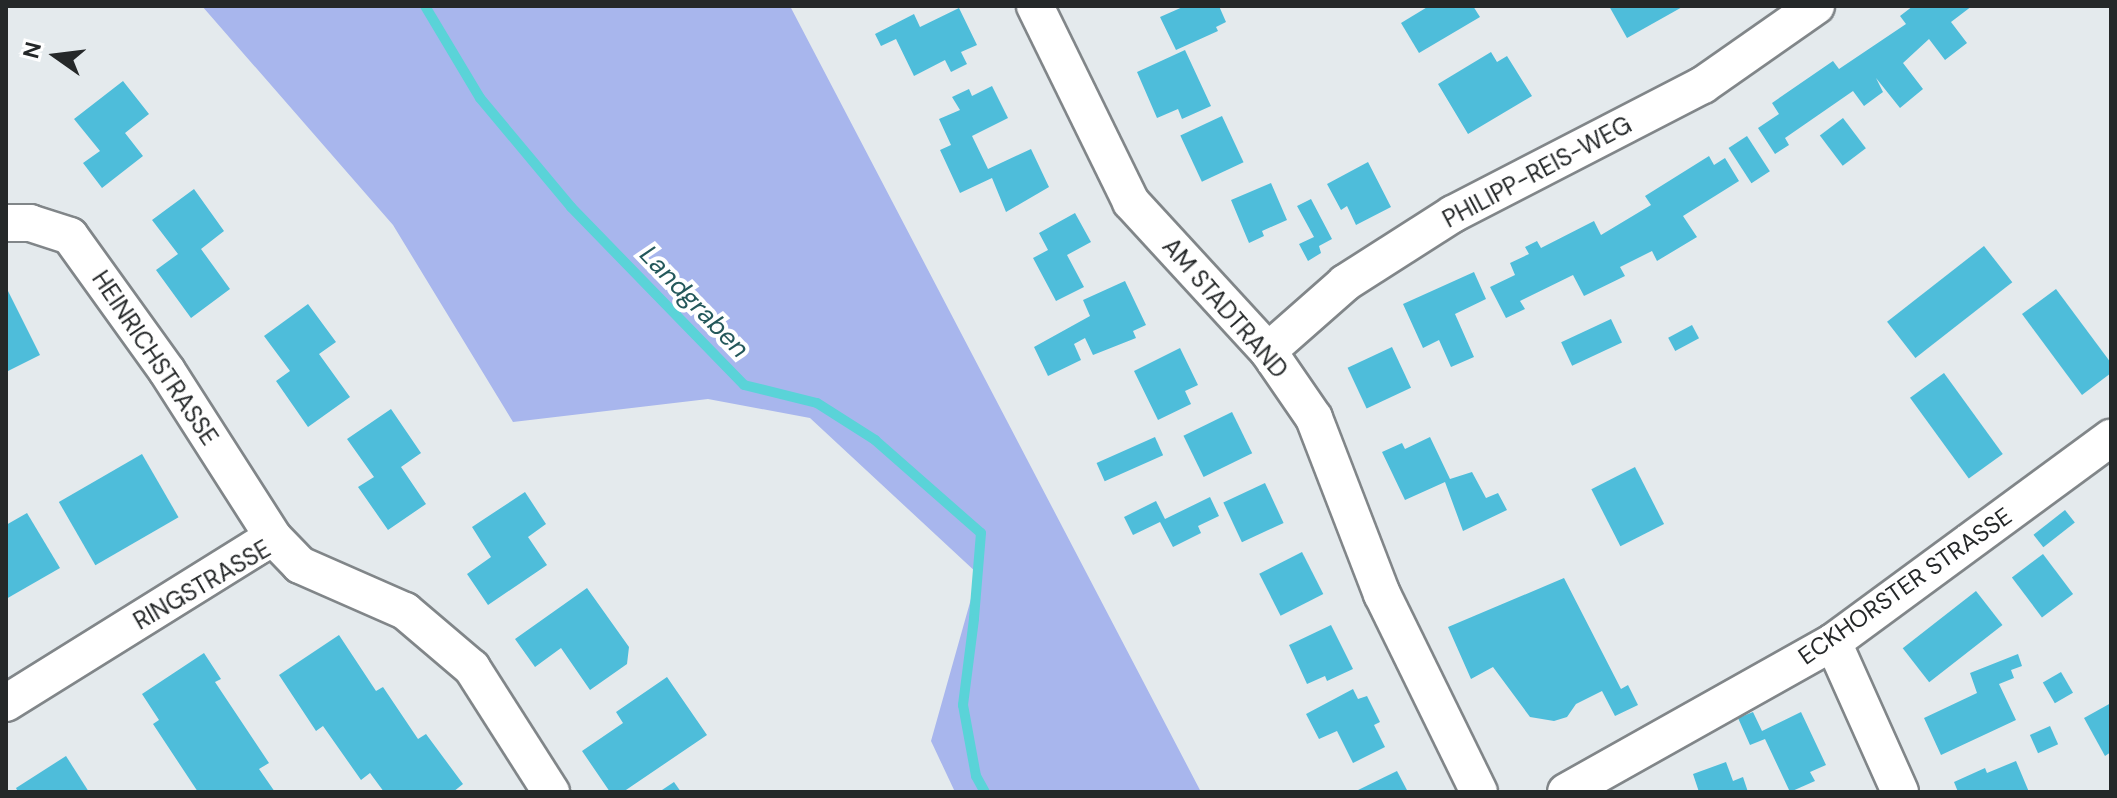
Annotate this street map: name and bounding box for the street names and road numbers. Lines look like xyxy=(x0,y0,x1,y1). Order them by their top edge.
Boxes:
street label: PHILIPP-REIS-WEG xyxy=(1438,110,1636,234)
street label: AM STADTRAND xyxy=(1156,232,1294,384)
street label: HEINRICHSTRASSE xyxy=(86,265,224,451)
street label: ECKHORSTER STRASSE xyxy=(1793,501,2017,671)
street label: RINGSTRASSE xyxy=(128,534,276,636)

